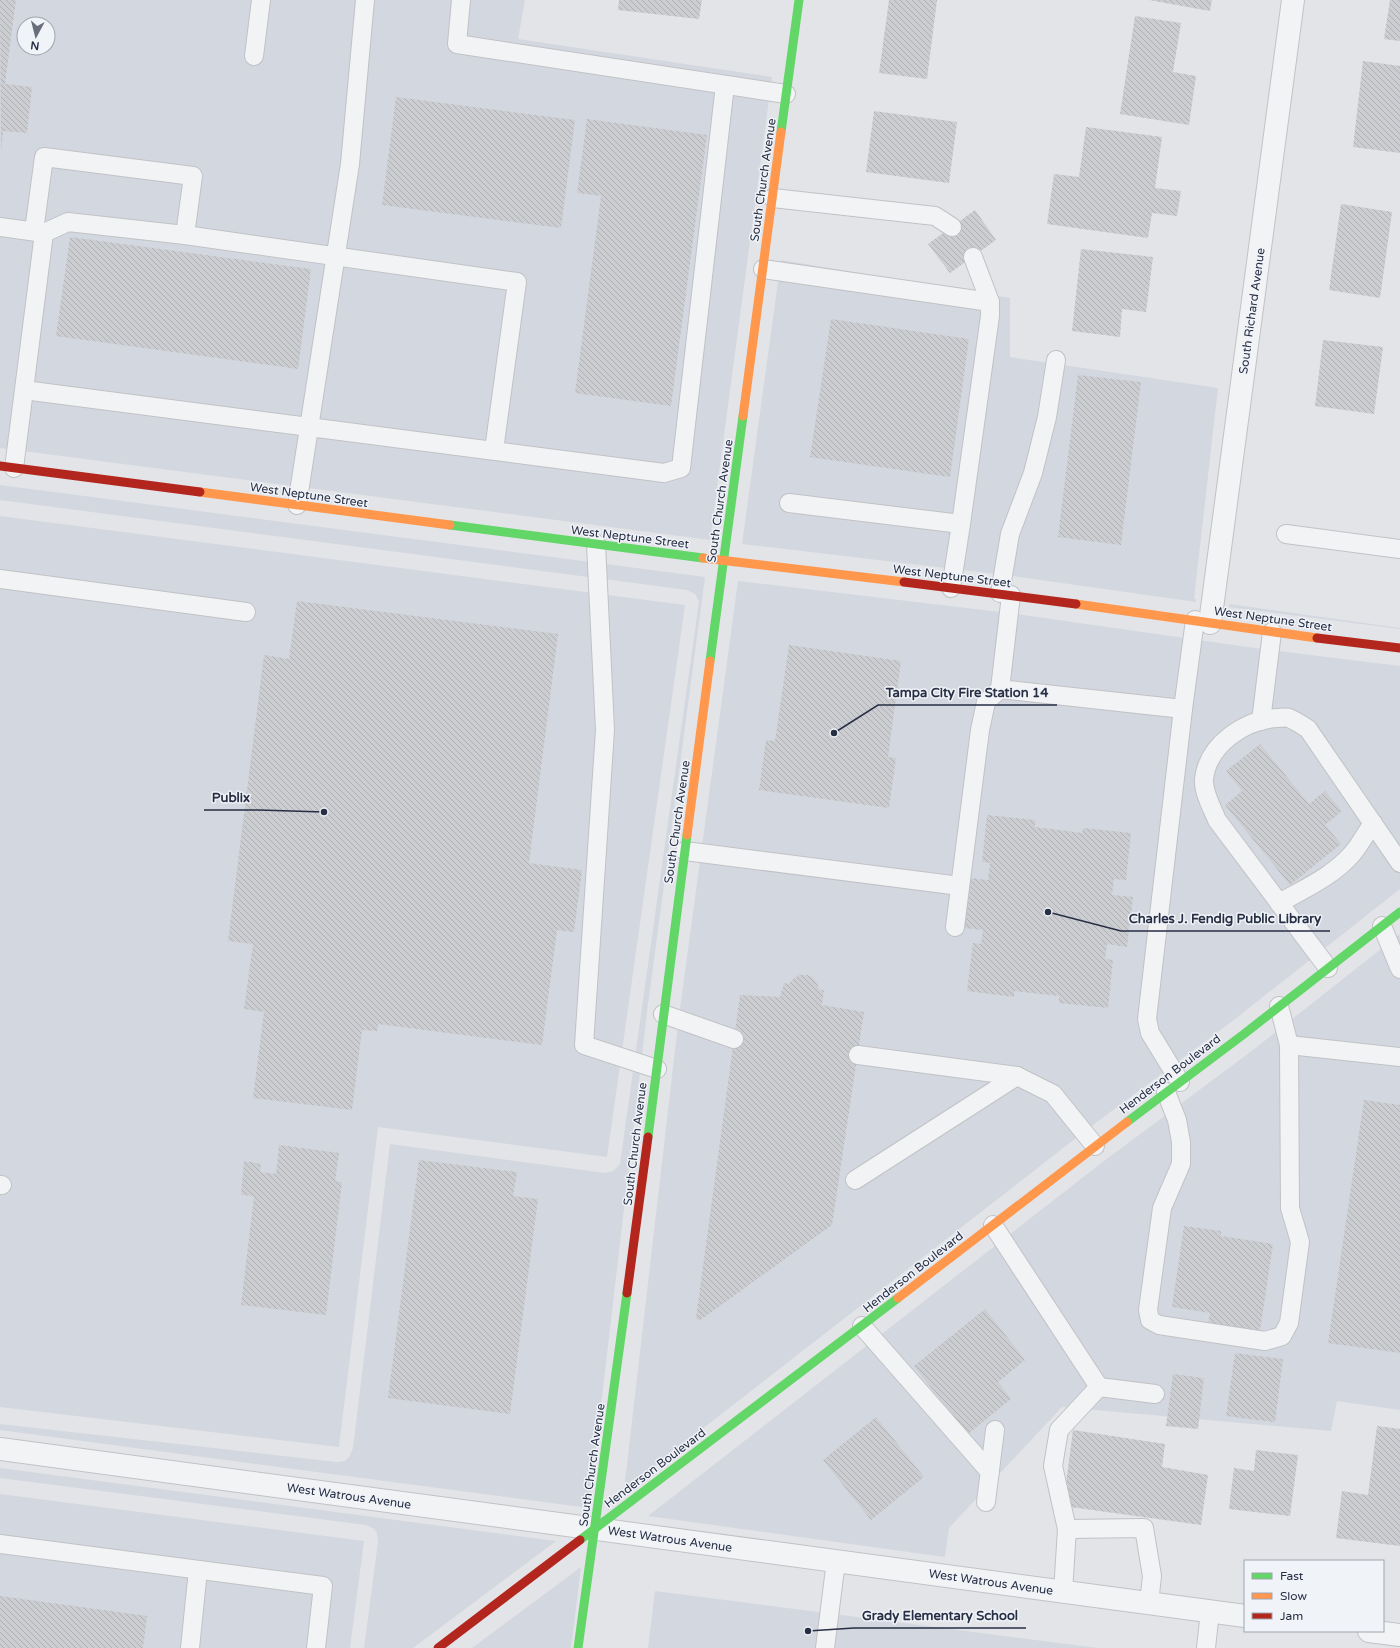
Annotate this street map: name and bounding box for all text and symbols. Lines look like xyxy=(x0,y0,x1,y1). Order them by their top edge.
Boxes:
north arrow xyxy=(16,16,56,56)
text: N xyxy=(30,38,40,52)
street label: South Church Avenue xyxy=(747,117,779,242)
street label: South Richard Avenue xyxy=(1236,247,1268,375)
street label: South Church Avenue xyxy=(704,438,736,563)
street label: West Neptune Street xyxy=(249,480,369,510)
street label: West Neptune Street xyxy=(570,523,690,551)
street label: West Neptune Street xyxy=(892,562,1012,590)
street label: West Neptune Street xyxy=(1213,604,1333,634)
callout: Tampa City Fire Station 14 xyxy=(878,680,1057,705)
text: Tampa City Fire Station 14 xyxy=(885,685,1049,701)
street label: South Church Avenue xyxy=(661,759,693,884)
callout: Publix xyxy=(204,785,259,810)
text: Publix xyxy=(212,790,250,806)
callout: Charles J. Fendig Public Library xyxy=(1121,906,1330,931)
text: Charles J. Fendig Public Library xyxy=(1129,911,1321,927)
street label: Henderson Boulevard xyxy=(1117,1031,1223,1117)
street label: South Church Avenue xyxy=(620,1081,650,1206)
street label: Henderson Boulevard xyxy=(860,1229,966,1315)
street label: South Church Avenue xyxy=(576,1402,608,1527)
street label: Henderson Boulevard xyxy=(602,1425,708,1511)
street label: West Watrous Avenue xyxy=(286,1480,412,1512)
street label: West Watrous Avenue xyxy=(607,1523,733,1555)
legend xyxy=(1244,1560,1384,1632)
street label: West Watrous Avenue xyxy=(928,1566,1054,1598)
text: Fast xyxy=(1280,1569,1304,1583)
text: Slow xyxy=(1280,1589,1307,1603)
callout: Grady Elementary School xyxy=(854,1603,1026,1628)
text: Grady Elementary School xyxy=(862,1608,1018,1624)
text: Jam xyxy=(1280,1609,1303,1623)

